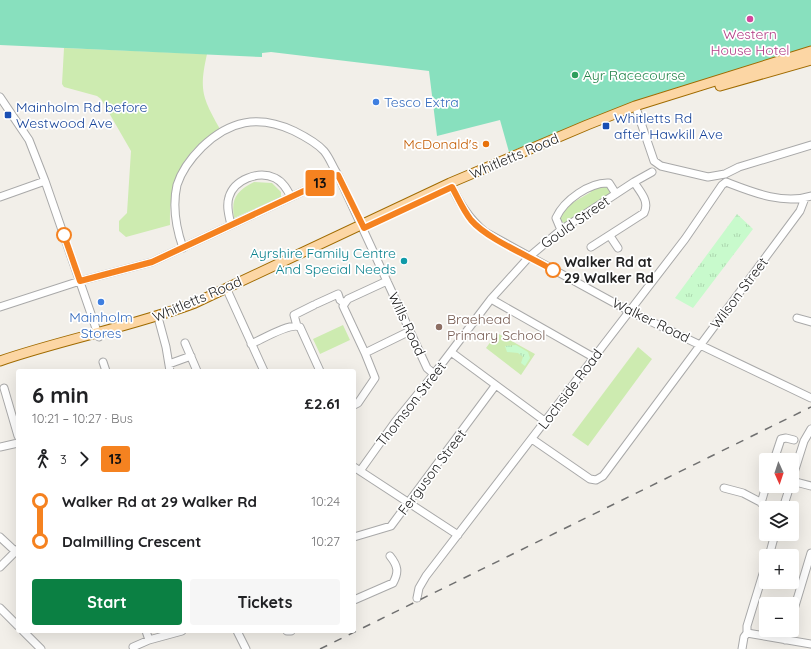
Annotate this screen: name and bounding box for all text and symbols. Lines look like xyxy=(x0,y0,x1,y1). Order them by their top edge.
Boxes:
marker: Western House Hotel xyxy=(745,14,755,24)
place label: Western House Hotel xyxy=(710,25,790,59)
place label: Ayr Racecourse xyxy=(583,66,686,84)
marker: Ayr Racecourse xyxy=(570,70,580,80)
place label: Tesco Extra xyxy=(384,93,459,111)
marker: Tesco Extra xyxy=(371,97,381,107)
place label: Mainholm Rd before Westwood Ave xyxy=(16,98,147,132)
place label: Whitletts Rd after Hawkill Ave xyxy=(614,109,723,143)
marker: Mainholm Rd before Westwood Ave xyxy=(3,110,13,120)
marker: Whitletts Rd after Hawkill Ave xyxy=(601,121,611,131)
street label: Whitletts Road xyxy=(467,129,561,183)
place label: McDonald's xyxy=(403,135,478,153)
marker: McDonald's xyxy=(481,139,491,149)
line badge: 13 xyxy=(302,170,338,196)
text: 13 xyxy=(314,174,326,192)
street label: Gould Street xyxy=(537,192,613,252)
unlabelled marker xyxy=(56,227,72,243)
place label: Ayrshire Family Centre And Special Needs xyxy=(250,244,396,278)
place label: Walker Rd at 29 Walker Rd xyxy=(564,253,654,287)
street label: Wilson Street xyxy=(706,253,772,332)
marker: Ayrshire Family Centre And Special Needs xyxy=(399,256,409,266)
marker: Walker Rd at 29 Walker Rd xyxy=(545,262,561,278)
street label: Whitletts Road xyxy=(150,272,244,326)
street label: Wills Road xyxy=(384,289,430,359)
street label: Walker Road xyxy=(609,293,693,347)
marker: Mainholm Stores xyxy=(96,297,106,307)
place label: Mainholm Stores xyxy=(69,308,133,342)
place label: Braehead Primary School xyxy=(447,310,545,344)
marker: Braehead Primary School xyxy=(434,322,444,332)
street label: Lochside Road xyxy=(534,345,606,433)
street label: Thomson Street xyxy=(372,358,450,450)
text: 6 min xyxy=(32,381,89,409)
text: £2.61 xyxy=(305,394,340,413)
text: 10:21 – 10:27 · Bus xyxy=(32,410,133,426)
street label: Ferguson Street xyxy=(394,425,470,518)
icon: walk xyxy=(32,448,54,470)
icon: forward xyxy=(73,448,95,470)
text: 13 xyxy=(109,450,122,468)
text: 3 xyxy=(60,451,67,467)
north arrow xyxy=(759,453,799,493)
map controls xyxy=(759,453,799,637)
text: Walker Rd at 29 Walker Rd xyxy=(62,492,257,511)
text: 10:24 xyxy=(311,493,340,509)
button: layers xyxy=(759,501,799,541)
text: Dalmilling Crescent xyxy=(62,532,201,551)
text: 10:27 xyxy=(311,533,340,549)
button: + xyxy=(759,549,799,589)
button: Start xyxy=(32,579,182,625)
button: Tickets xyxy=(190,579,340,625)
button: − xyxy=(759,597,799,637)

